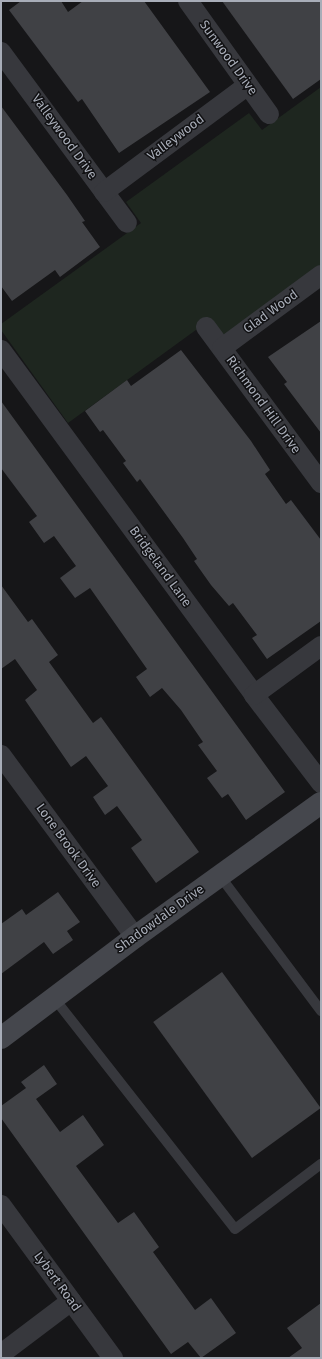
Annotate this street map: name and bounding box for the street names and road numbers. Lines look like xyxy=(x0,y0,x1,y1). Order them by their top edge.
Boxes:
street label: Sunwood Drive xyxy=(196,18,260,98)
street label: Valleywood Drive xyxy=(28,92,100,182)
street label: Valleywood xyxy=(145,112,207,164)
street label: Glad Wood xyxy=(241,287,301,337)
street label: Richmond Hill Drive xyxy=(222,353,304,457)
street label: Bridgeland Lane xyxy=(126,524,194,610)
street label: Lone Brook Drive xyxy=(32,801,104,891)
street label: Shadowdale Drive xyxy=(113,882,207,956)
street label: Lybert Road xyxy=(30,1249,84,1315)

